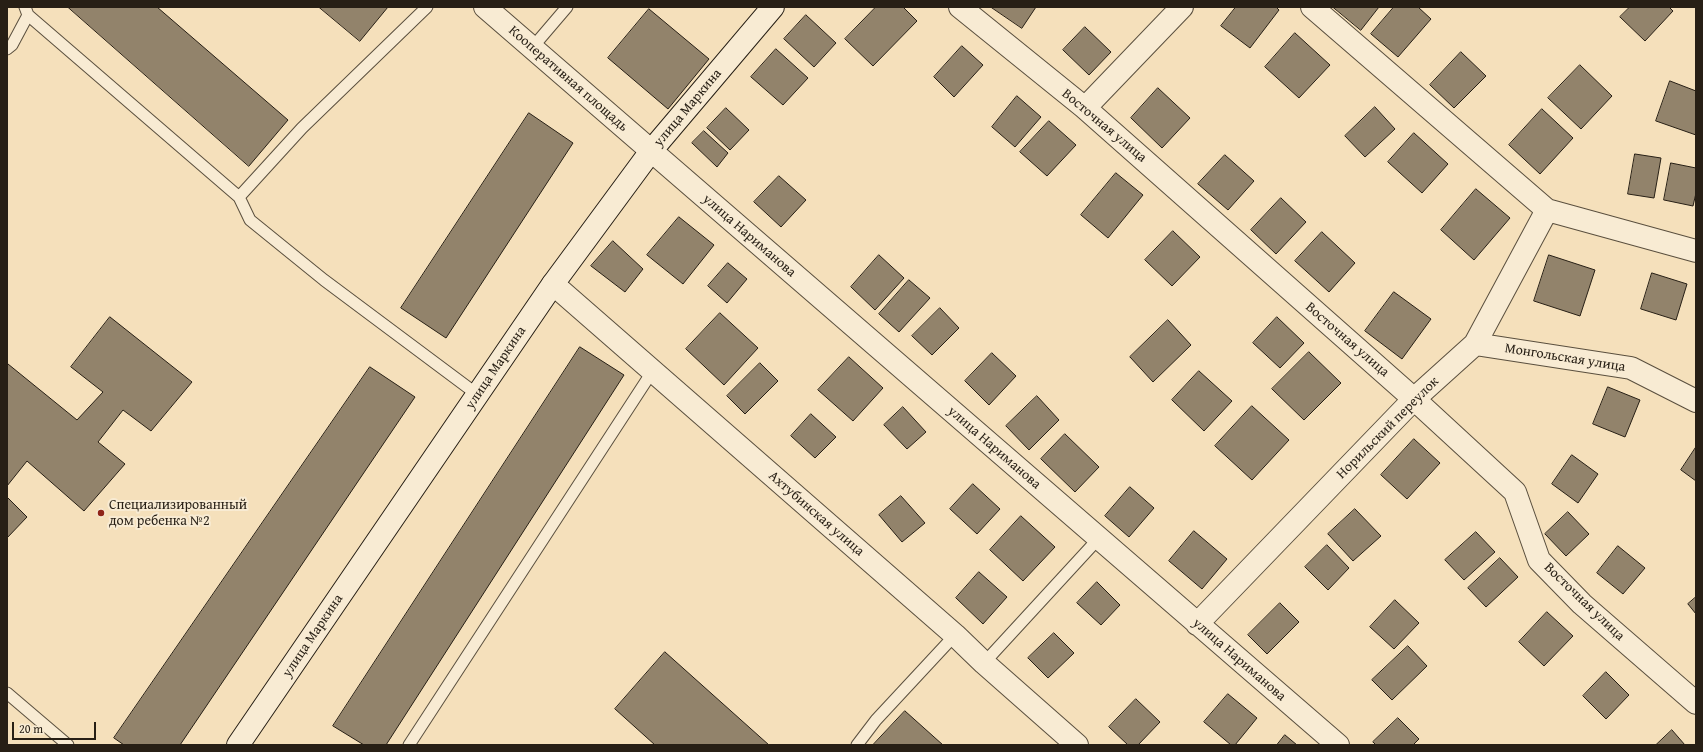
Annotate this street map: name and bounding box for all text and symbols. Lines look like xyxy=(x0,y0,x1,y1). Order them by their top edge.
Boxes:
street label: Кооперативная площадь xyxy=(505,23,631,135)
street label: улица Маркина xyxy=(651,66,725,150)
street label: Восточная улица xyxy=(1058,86,1150,166)
street label: улица Нариманова xyxy=(699,191,799,281)
street label: Восточная улица xyxy=(1302,299,1392,381)
street label: улица Маркина xyxy=(462,323,530,413)
street label: Монгольская улица xyxy=(1504,340,1626,376)
street label: Норильский переулок xyxy=(1333,373,1443,483)
street label: улица Нариманова xyxy=(944,403,1044,493)
street label: Ахтубинская улица xyxy=(765,468,867,560)
place label: Специализированный дом ребенка №2 xyxy=(109,497,247,530)
marker: Специализированный дом ребенка №2 xyxy=(96,508,106,518)
street label: Восточная улица xyxy=(1540,559,1628,645)
street label: улица Маркина xyxy=(279,591,347,681)
street label: улица Нариманова xyxy=(1189,615,1289,705)
scale bar xyxy=(14,714,98,740)
text: 20 m xyxy=(19,720,43,737)

